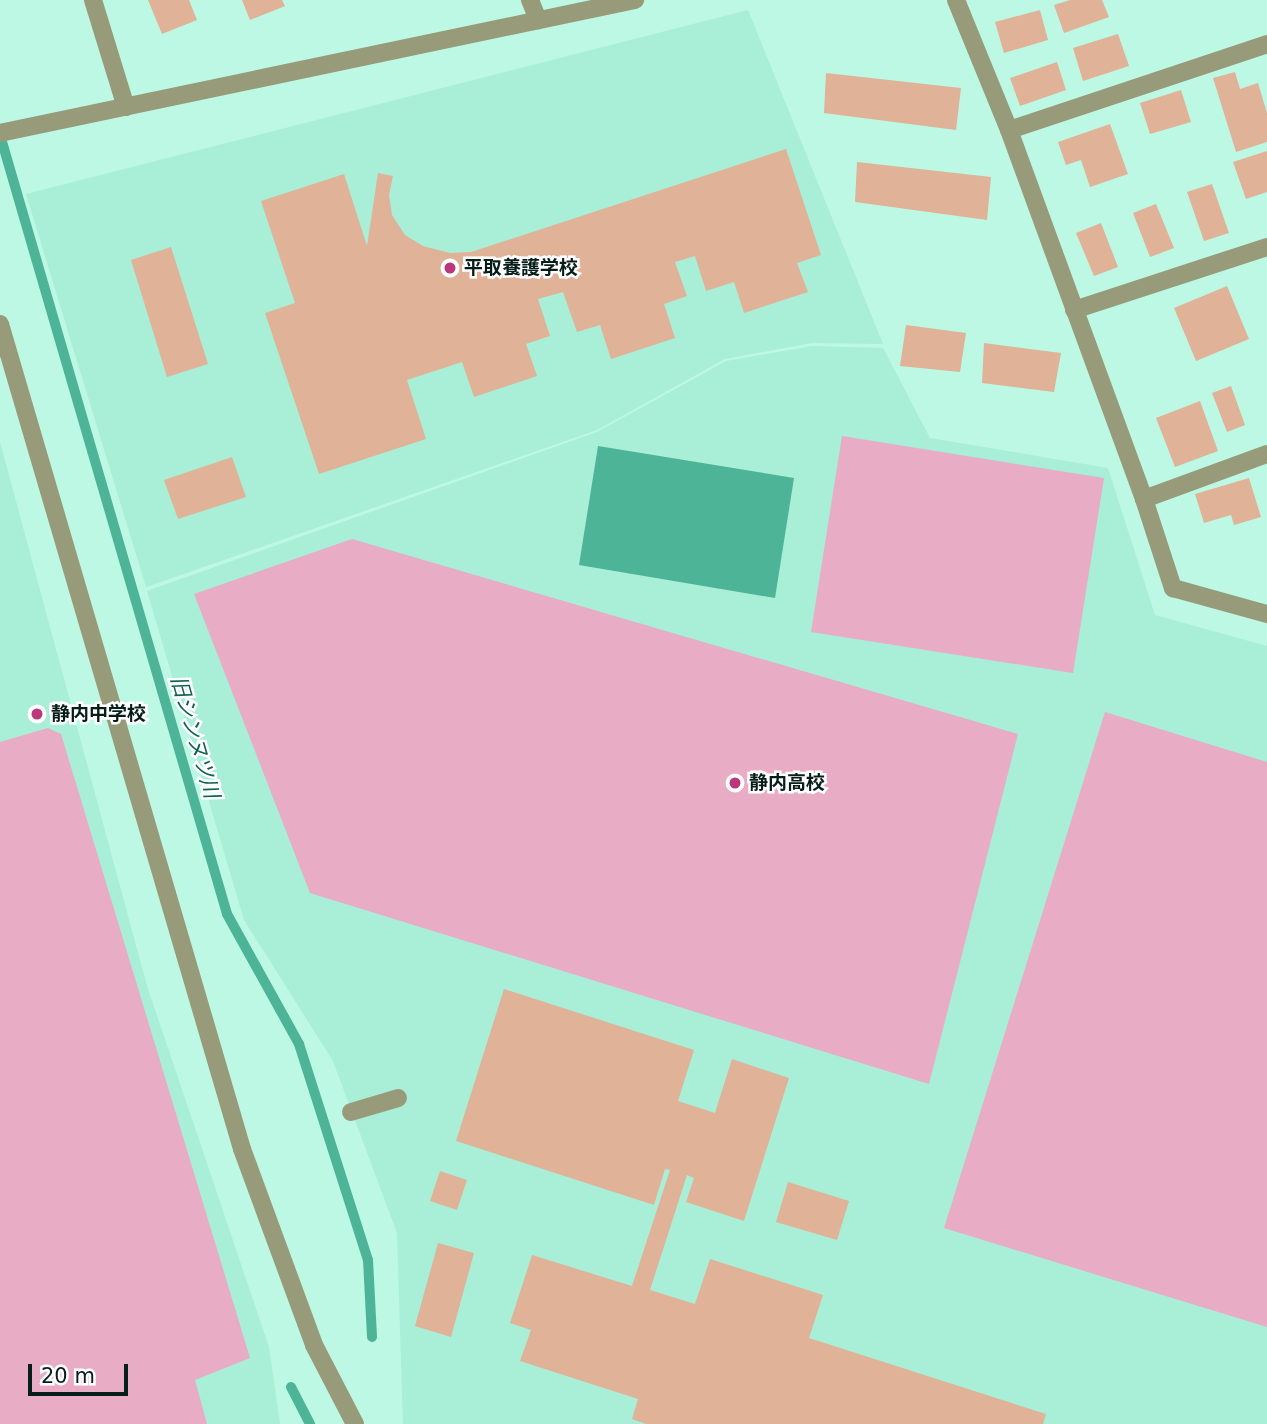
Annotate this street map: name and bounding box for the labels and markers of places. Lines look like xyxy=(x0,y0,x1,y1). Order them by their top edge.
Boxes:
place label: 平取養護学校 xyxy=(464,257,578,279)
marker: 平取養護学校 xyxy=(442,260,458,276)
place label: 静内中学校 xyxy=(51,703,146,725)
marker: 静内中学校 xyxy=(29,706,45,722)
place label: 静内高校 xyxy=(749,772,825,794)
marker: 静内高校 xyxy=(727,775,743,791)

